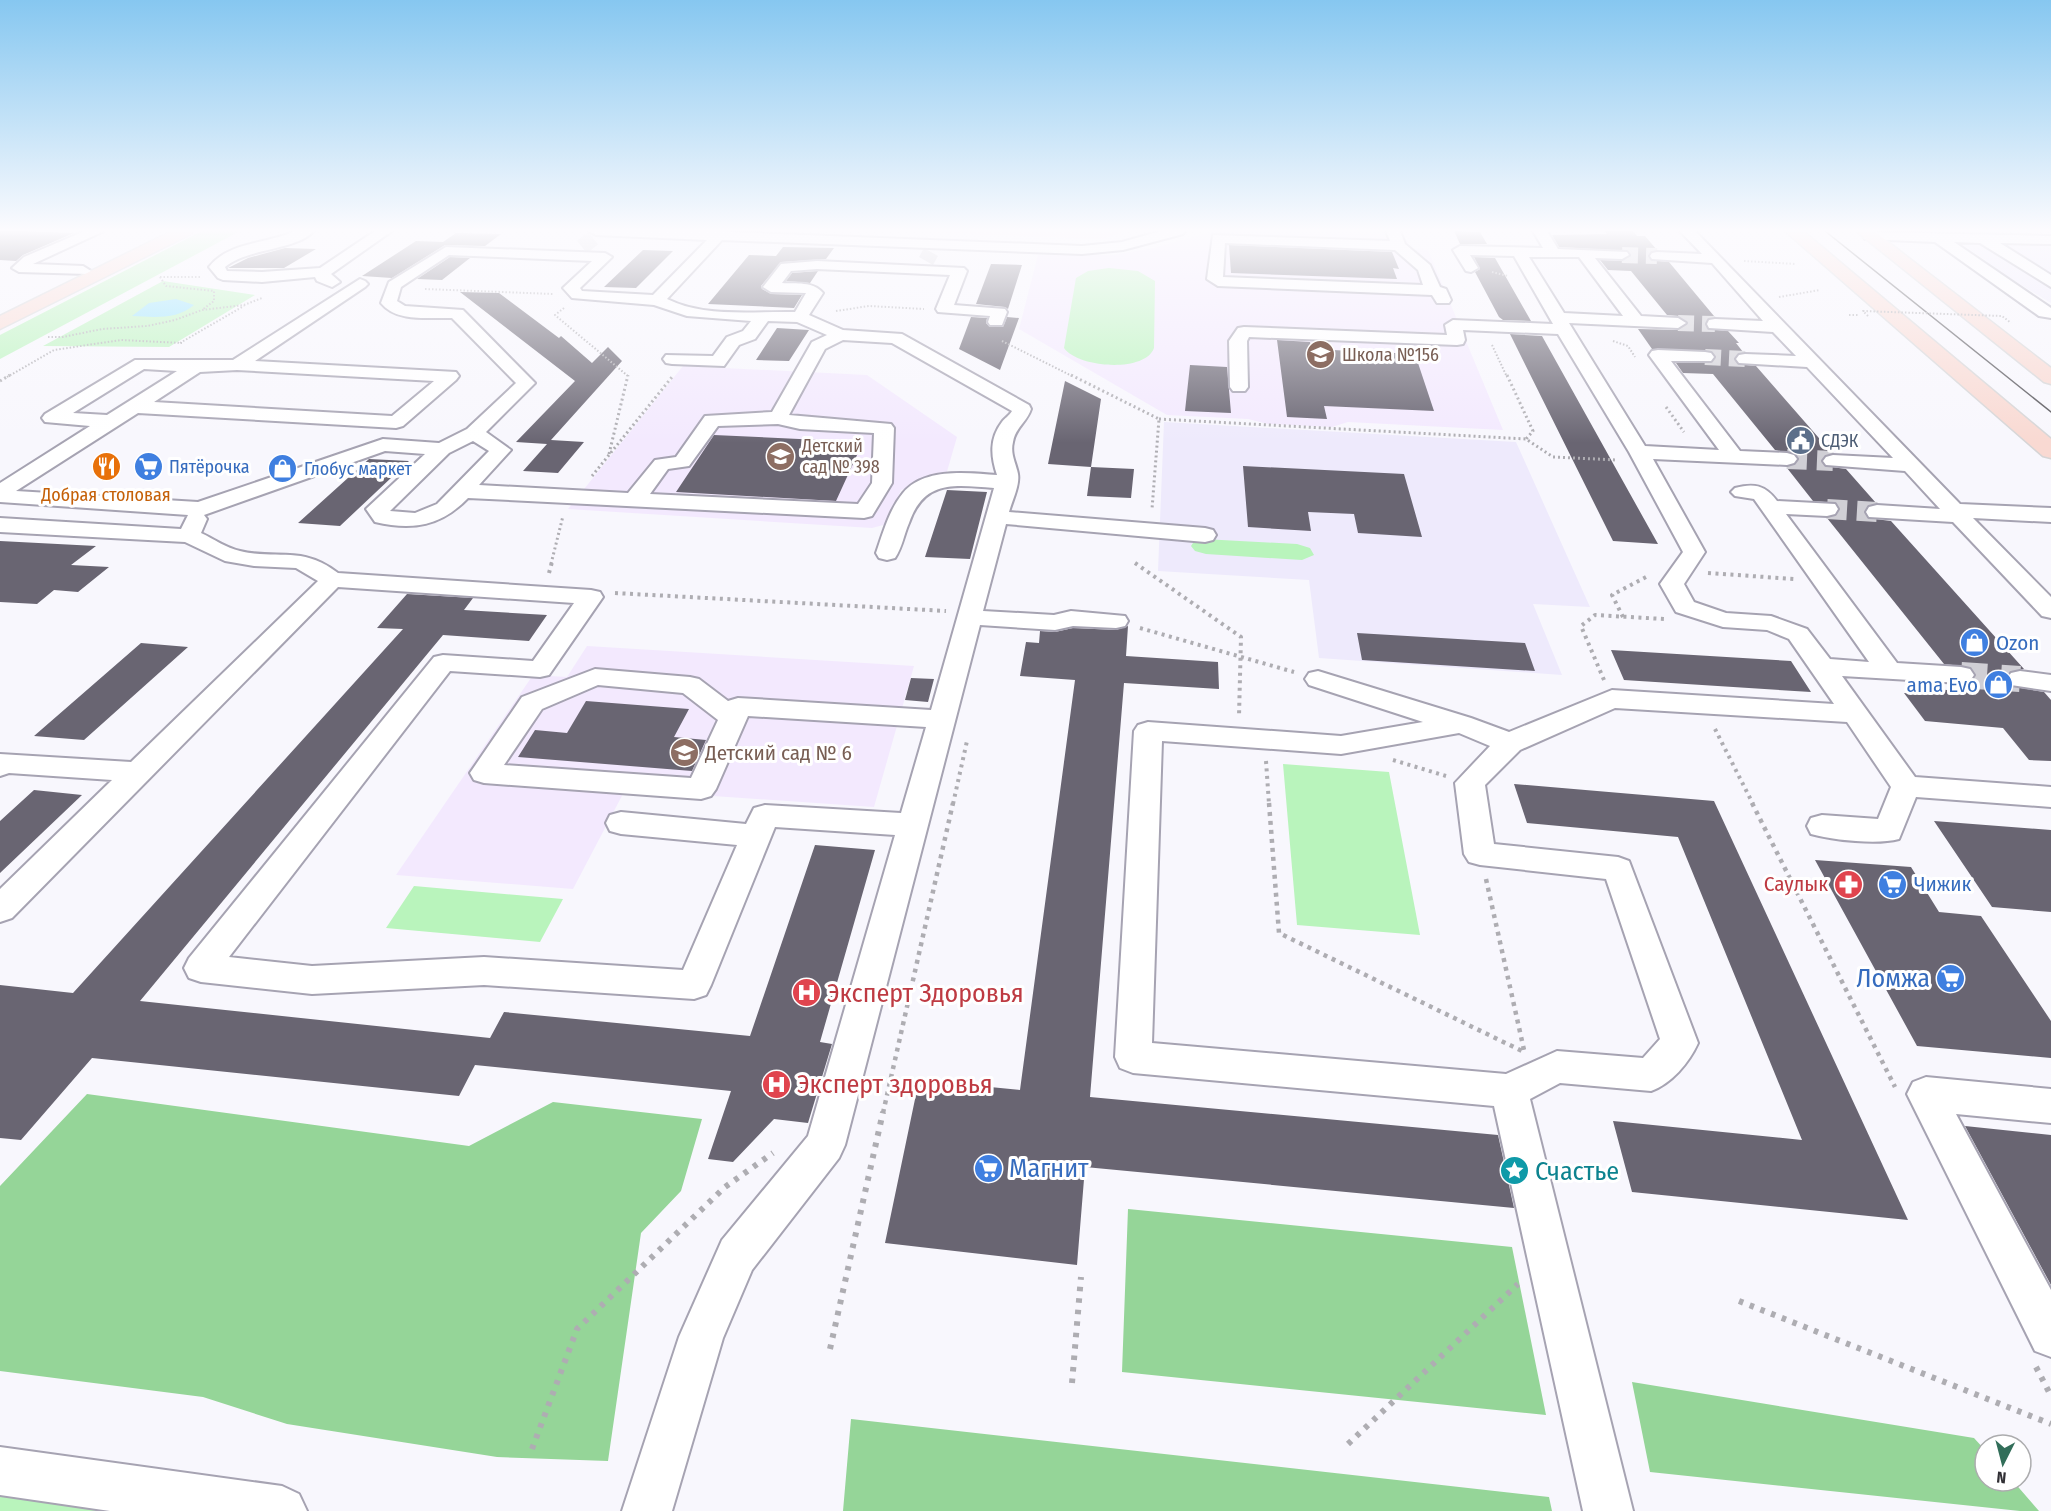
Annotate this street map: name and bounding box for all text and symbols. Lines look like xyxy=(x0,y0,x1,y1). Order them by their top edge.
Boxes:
school or university icon: Школа №156 xyxy=(1305,339,1337,371)
place label: Школа №156 xyxy=(1342,344,1439,366)
public building icon: СДЭК xyxy=(1784,425,1816,457)
place label: СДЭК xyxy=(1821,430,1859,452)
place label: Детский сад № 398 xyxy=(801,435,880,478)
school or university icon: Детский сад № 398 xyxy=(765,440,797,472)
restaurant icon: Добрая столовая xyxy=(90,450,122,482)
supermarket icon: Пятёрочка xyxy=(132,451,164,483)
shop icon: Глобус маркет xyxy=(267,453,299,485)
place label: Пятёрочка xyxy=(169,456,250,478)
place label: Глобус маркет xyxy=(304,458,412,480)
place label: Добрая столовая xyxy=(40,484,171,506)
shop icon: Ozon xyxy=(1959,627,1991,659)
place label: Ozon xyxy=(1996,630,2039,656)
shop icon: ama Evo xyxy=(1983,669,2015,701)
place label: ama Evo xyxy=(1907,672,1978,698)
school or university icon: Детский сад № 6 xyxy=(668,737,700,769)
place label: Детский сад № 6 xyxy=(704,740,852,766)
pharmacy icon: Саулык xyxy=(1833,868,1865,900)
supermarket icon: Чижик xyxy=(1877,868,1909,900)
place label: Саулык xyxy=(1764,871,1828,897)
place label: Чижик xyxy=(1914,871,1972,897)
supermarket icon: Ломжа xyxy=(1935,962,1967,994)
place label: Ломжа xyxy=(1856,963,1930,994)
hospital icon: Эксперт Здоровья xyxy=(790,977,822,1009)
place label: Эксперт Здоровья xyxy=(827,978,1024,1009)
hospital icon: Эксперт здоровья xyxy=(760,1068,792,1100)
place label: Эксперт здоровья xyxy=(797,1069,993,1100)
supermarket icon: Магнит xyxy=(972,1152,1004,1184)
place label: Магнит xyxy=(1009,1153,1089,1184)
place icon: Счастье xyxy=(1498,1155,1530,1187)
place label: Счастье xyxy=(1535,1156,1619,1187)
north arrow xyxy=(1973,1433,2033,1493)
text: N xyxy=(1996,1467,2007,1487)

